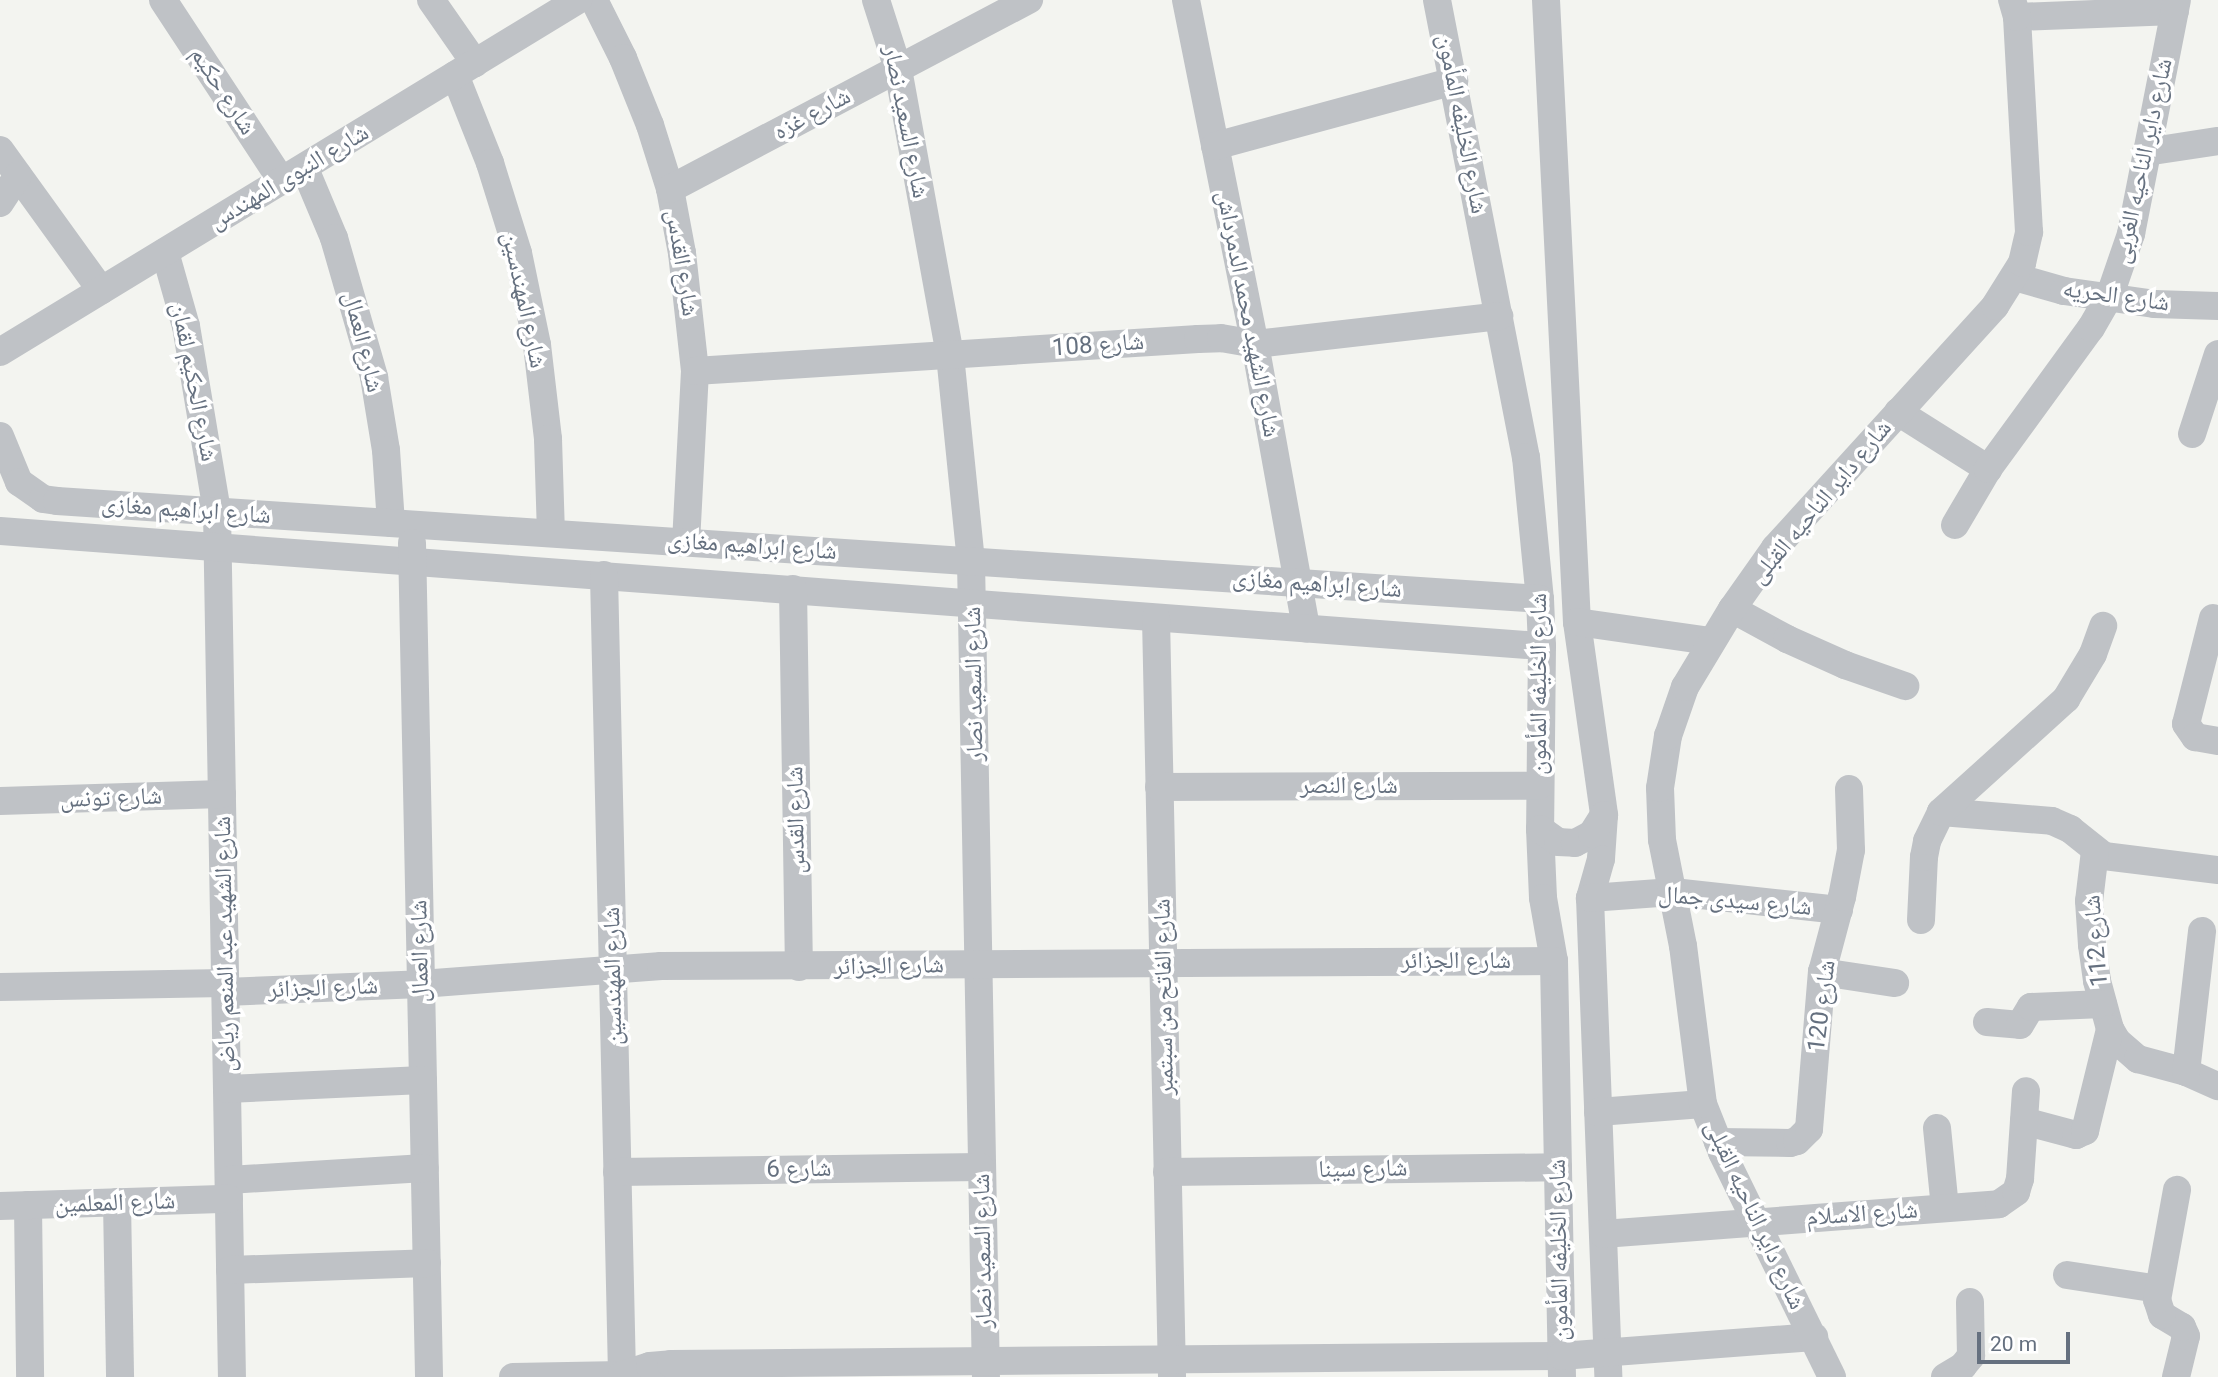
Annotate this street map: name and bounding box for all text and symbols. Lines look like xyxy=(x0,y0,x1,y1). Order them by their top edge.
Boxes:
street label: شارع الخليفه المأمون xyxy=(1431,32,1493,216)
street label: شارع حكيم xyxy=(184,42,262,140)
street label: شارع السعيد نصار xyxy=(877,43,935,201)
street label: شارع داير الناحيه الغربى xyxy=(2107,56,2179,266)
street label: شارع غزه xyxy=(769,82,855,146)
street label: شارع النبوى المهندس xyxy=(204,118,374,236)
street label: شارع الشهيد محمد الدمرداش xyxy=(1210,188,1286,440)
street label: شارع القدس xyxy=(659,208,705,318)
street label: شارع المهندسين xyxy=(496,229,552,371)
street label: شارع الحريه xyxy=(2061,274,2171,318)
street label: شارع العمال xyxy=(337,289,389,395)
street label: شارع الحكيم لقمان xyxy=(164,300,224,464)
street label: شارع 108 xyxy=(1051,327,1145,363)
street label: شارع داير الناحيه القبلى xyxy=(1744,414,1898,590)
street label: شارع ابراهيم مغازى xyxy=(100,490,272,530)
street label: شارع ابراهيم مغازى xyxy=(666,526,838,566)
street label: شارع ابراهيم مغازى xyxy=(1231,564,1403,604)
street label: شارع الخليفه المأمون xyxy=(1525,593,1553,775)
street label: شارع السعيد نصار xyxy=(958,606,990,762)
street label: شارع القدس xyxy=(781,766,811,874)
street label: شارع النصر xyxy=(1300,772,1398,800)
street label: شارع تونس xyxy=(60,782,162,814)
street label: شارع الشهيد عبد المنعم رياض xyxy=(208,816,242,1072)
street label: شارع سيدى جمال xyxy=(1657,880,1813,922)
street label: شارع 112 xyxy=(2078,894,2114,988)
street label: شارع الفاتح من سبتمبر xyxy=(1148,898,1180,1096)
street label: شارع العمال xyxy=(405,899,435,1003)
street label: شارع المهندسين xyxy=(597,907,629,1045)
street label: شارع الجزائر xyxy=(1401,947,1511,975)
street label: شارع الجزائر xyxy=(834,951,944,981)
street label: شارع 120 xyxy=(1802,959,1842,1053)
street label: شارع الجزائر xyxy=(267,972,379,1004)
street label: شارع داير الناحيه القبلى xyxy=(1699,1116,1811,1314)
street label: شارع 6 xyxy=(766,1154,832,1184)
street label: شارع سينا xyxy=(1318,1154,1408,1184)
street label: شارع الخليفه المأمون xyxy=(1543,1159,1575,1341)
street label: شارع السعيد نصار xyxy=(967,1173,999,1329)
street label: شارع المعلمين xyxy=(54,1187,176,1219)
street label: شارع الاسلام xyxy=(1805,1196,1919,1232)
scale bar xyxy=(1980,1318,2073,1362)
text: 20 m xyxy=(1990,1332,2037,1356)

